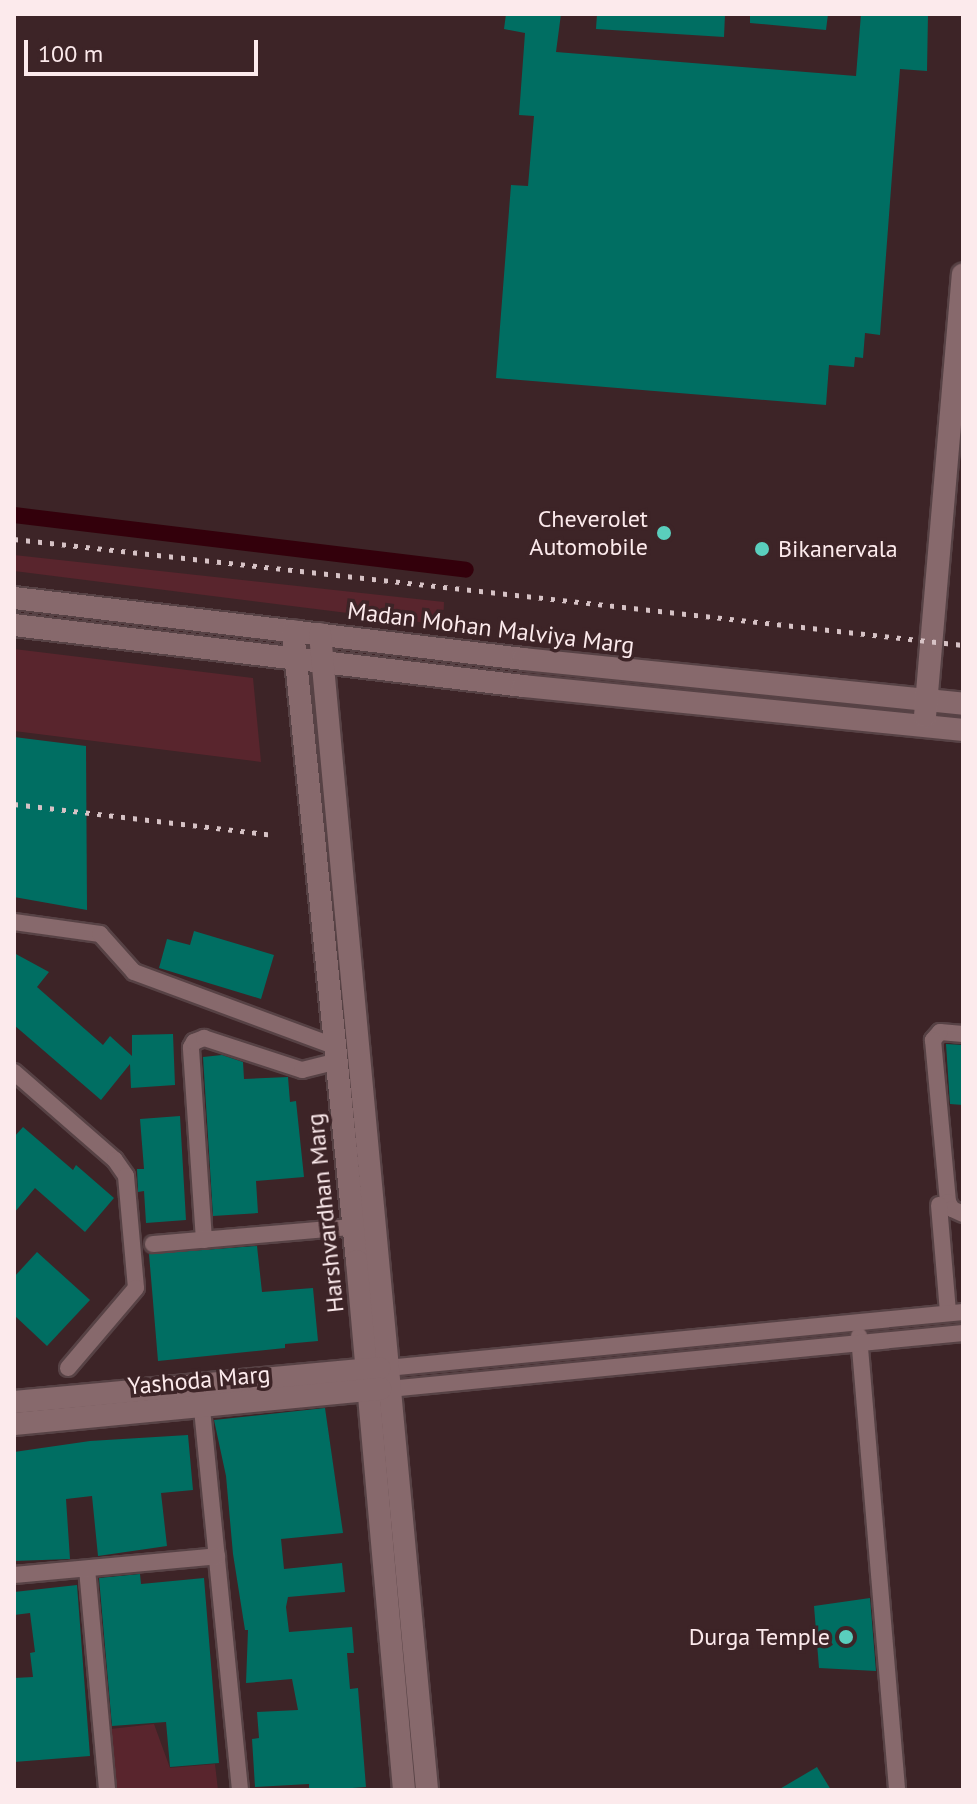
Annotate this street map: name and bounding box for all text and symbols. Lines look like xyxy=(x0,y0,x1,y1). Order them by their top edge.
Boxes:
scale bar xyxy=(28,24,262,74)
text: 100 m xyxy=(38,38,103,69)
place label: Cheverolet Automobile xyxy=(529,505,648,561)
marker: Cheverolet Automobile xyxy=(655,524,673,542)
place label: Bikanervala xyxy=(778,535,898,563)
marker: Bikanervala xyxy=(753,540,771,558)
street label: Madan Mohan Malviya Marg xyxy=(346,596,636,660)
street label: Harshvardhan Marg xyxy=(300,1112,350,1314)
street label: Yashoda Marg xyxy=(127,1359,271,1401)
place label: Durga Temple xyxy=(688,1623,830,1651)
marker: Durga Temple xyxy=(837,1628,855,1646)

